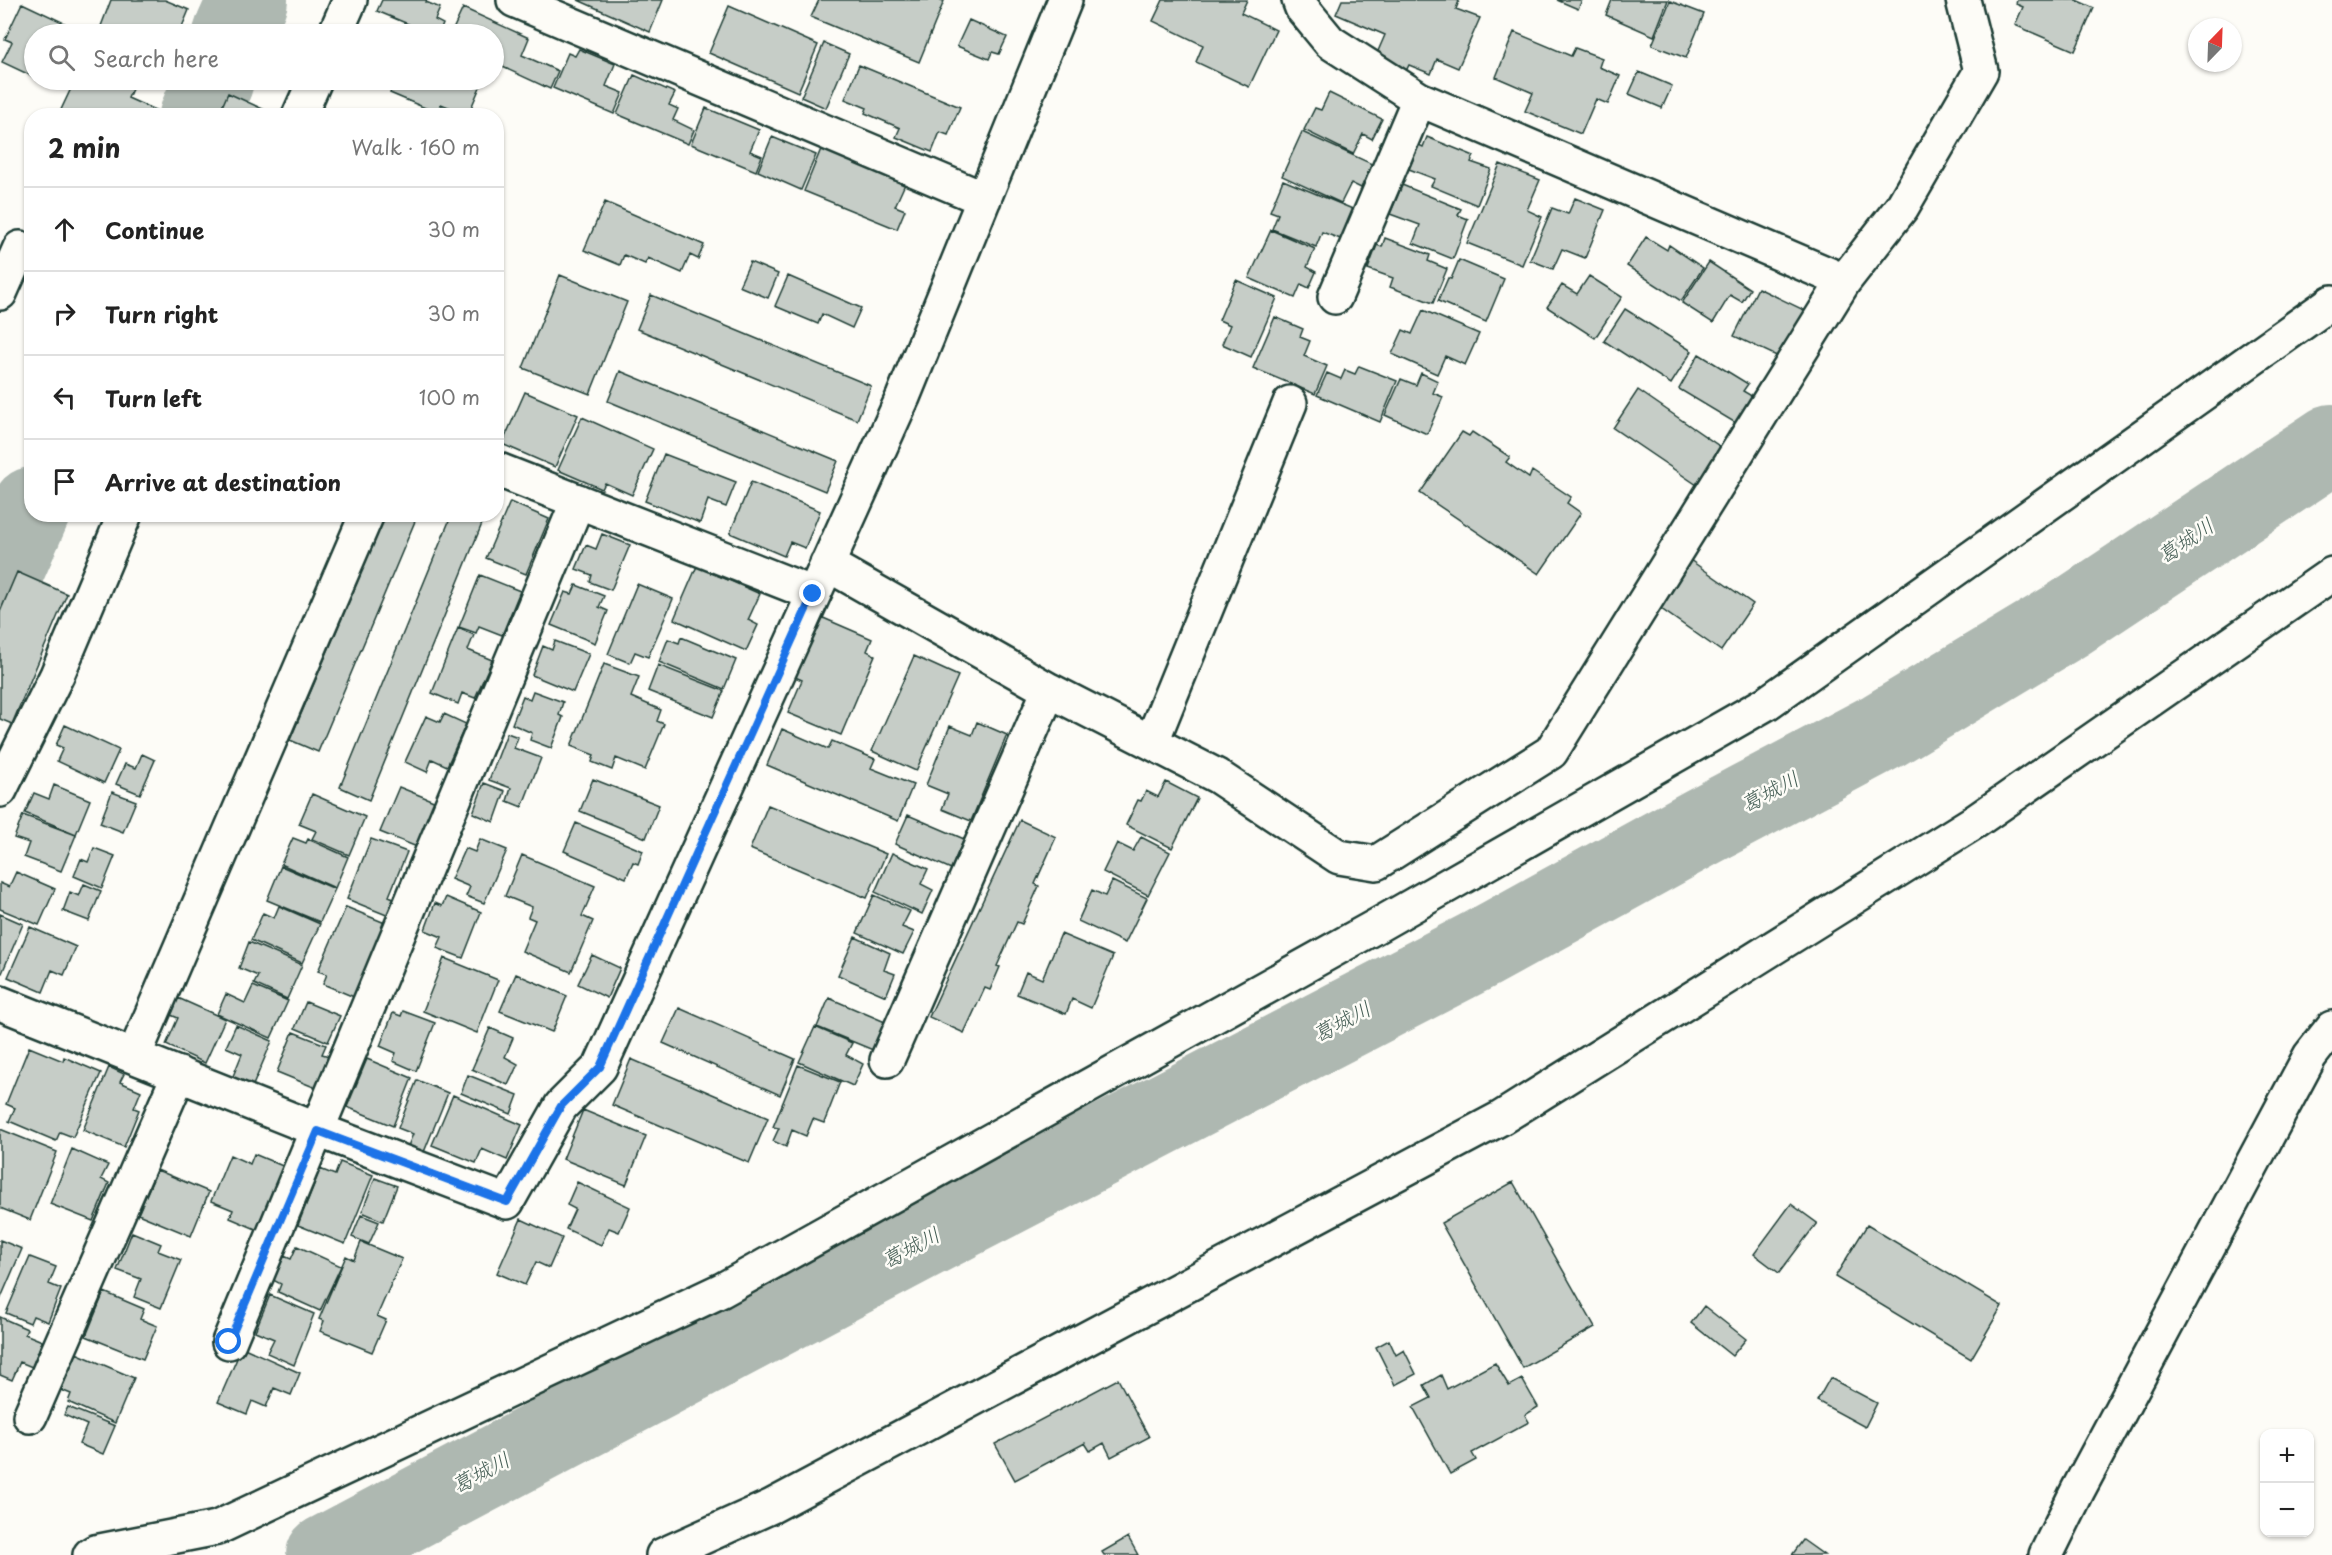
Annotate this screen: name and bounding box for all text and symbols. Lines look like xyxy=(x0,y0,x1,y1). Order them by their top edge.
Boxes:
north arrow xyxy=(2188,18,2242,72)
search box xyxy=(24,24,504,90)
icon: search xyxy=(45,41,78,74)
text: Search here xyxy=(93,41,219,74)
text: 2 min xyxy=(48,128,121,167)
text: Walk · 160 m xyxy=(352,132,480,162)
icon: ahead xyxy=(48,213,81,246)
text: Continue xyxy=(105,213,204,246)
text: 30 m xyxy=(427,214,480,244)
icon: right xyxy=(48,297,81,330)
text: Turn right xyxy=(105,297,218,330)
text: 30 m xyxy=(427,298,480,328)
icon: left xyxy=(48,381,81,414)
text: Turn left xyxy=(105,381,202,414)
text: 100 m xyxy=(419,382,480,412)
icon: arrive xyxy=(48,465,81,498)
text: Arrive at destination xyxy=(105,465,341,498)
water label: 葛城川 xyxy=(2150,508,2220,570)
route end xyxy=(799,580,825,606)
water label: 葛城川 xyxy=(1734,761,1804,819)
water label: 葛城川 xyxy=(1306,991,1376,1049)
water label: 葛城川 xyxy=(875,1217,945,1275)
route start xyxy=(215,1328,241,1354)
map controls xyxy=(2260,1429,2314,1537)
button: + xyxy=(2260,1429,2314,1483)
water label: 葛城川 xyxy=(445,1442,515,1500)
button: − xyxy=(2260,1483,2314,1537)

